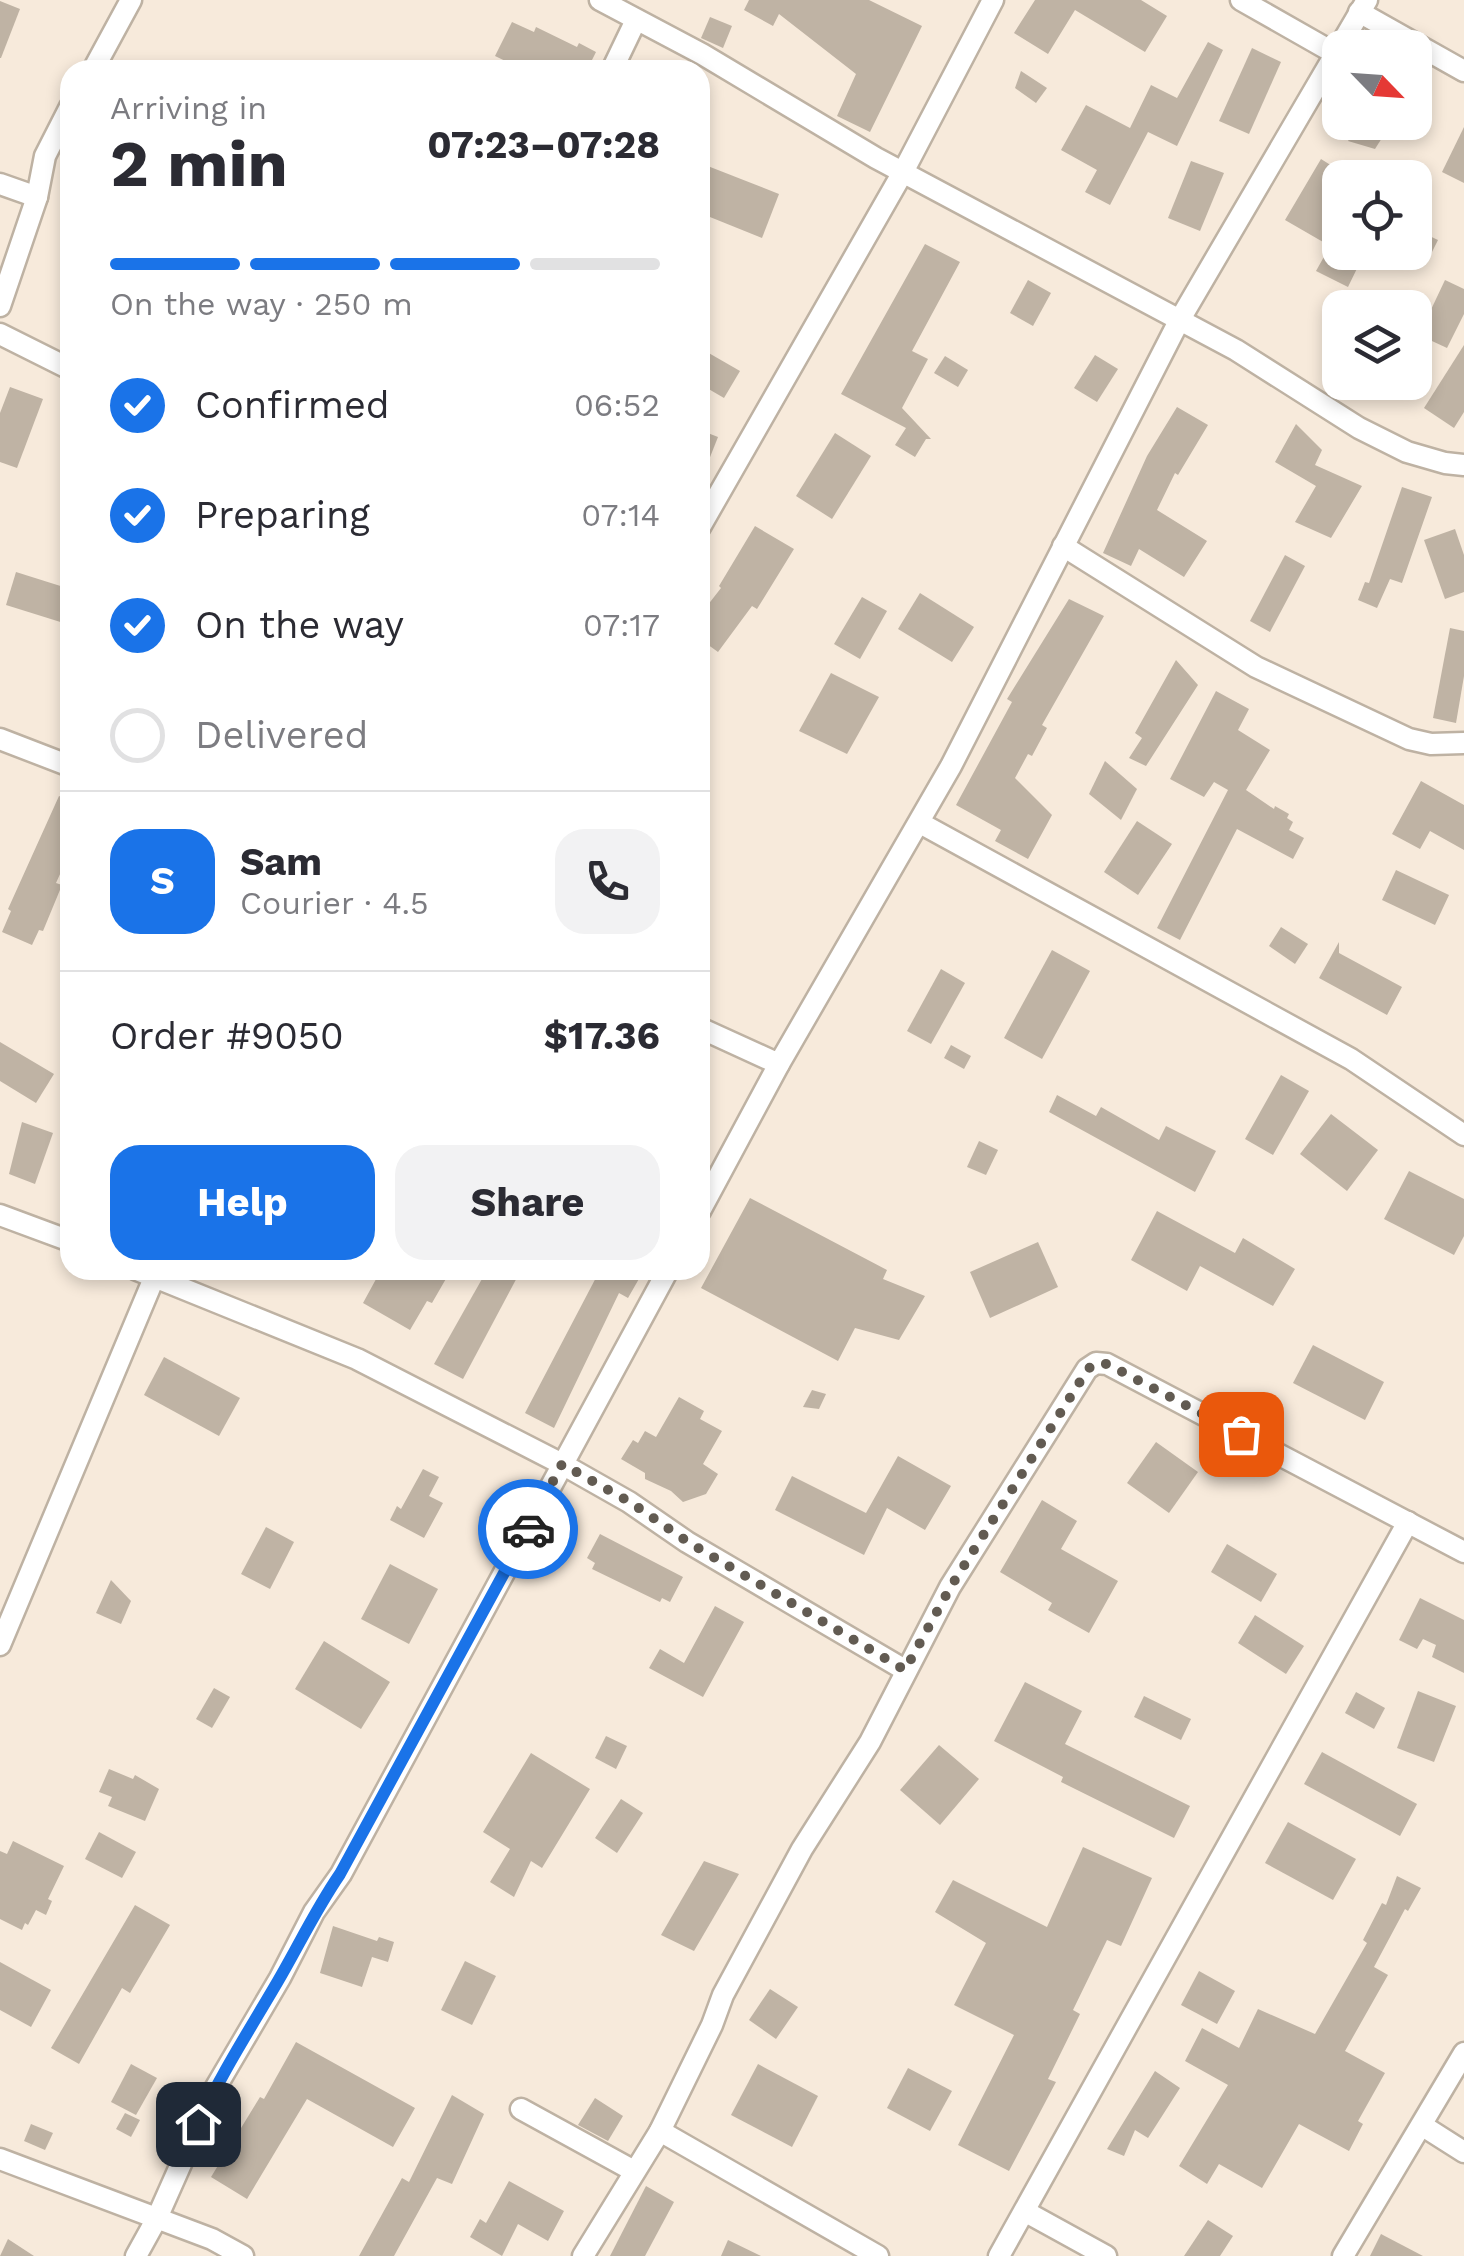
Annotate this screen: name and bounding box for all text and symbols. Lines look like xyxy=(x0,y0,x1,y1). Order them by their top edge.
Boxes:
north arrow xyxy=(1322,30,1432,140)
map controls xyxy=(1322,30,1432,400)
text: Arriving in xyxy=(110,89,267,127)
text: 07:23–07:28 xyxy=(427,123,660,167)
text: 2 min xyxy=(110,126,288,202)
button: locate xyxy=(1322,160,1432,270)
text: On the way · 250 m xyxy=(110,285,413,323)
button: layers xyxy=(1322,290,1432,400)
icon: check xyxy=(110,378,165,433)
text: Confirmed xyxy=(195,383,390,427)
text: 06:52 xyxy=(574,386,660,424)
icon: check xyxy=(110,488,165,543)
text: Preparing xyxy=(195,493,370,537)
text: 07:14 xyxy=(581,496,660,534)
icon: check xyxy=(110,598,165,653)
text: On the way xyxy=(195,603,404,647)
text: 07:17 xyxy=(583,606,660,644)
text: Delivered xyxy=(195,713,368,757)
button: phone xyxy=(555,829,660,934)
text: Sam xyxy=(240,840,322,884)
text: S xyxy=(150,859,175,903)
text: Courier · 4.5 xyxy=(240,884,429,922)
text: Order #9050 xyxy=(110,1014,344,1058)
text: $17.36 xyxy=(544,1014,660,1058)
button: Help xyxy=(110,1145,375,1260)
button: Share xyxy=(395,1145,660,1260)
pin xyxy=(1199,1392,1284,1477)
icon: bag xyxy=(1214,1407,1269,1462)
courier xyxy=(478,1479,578,1579)
icon: car xyxy=(501,1502,556,1557)
pin xyxy=(156,2082,241,2167)
icon: home xyxy=(171,2097,226,2152)

